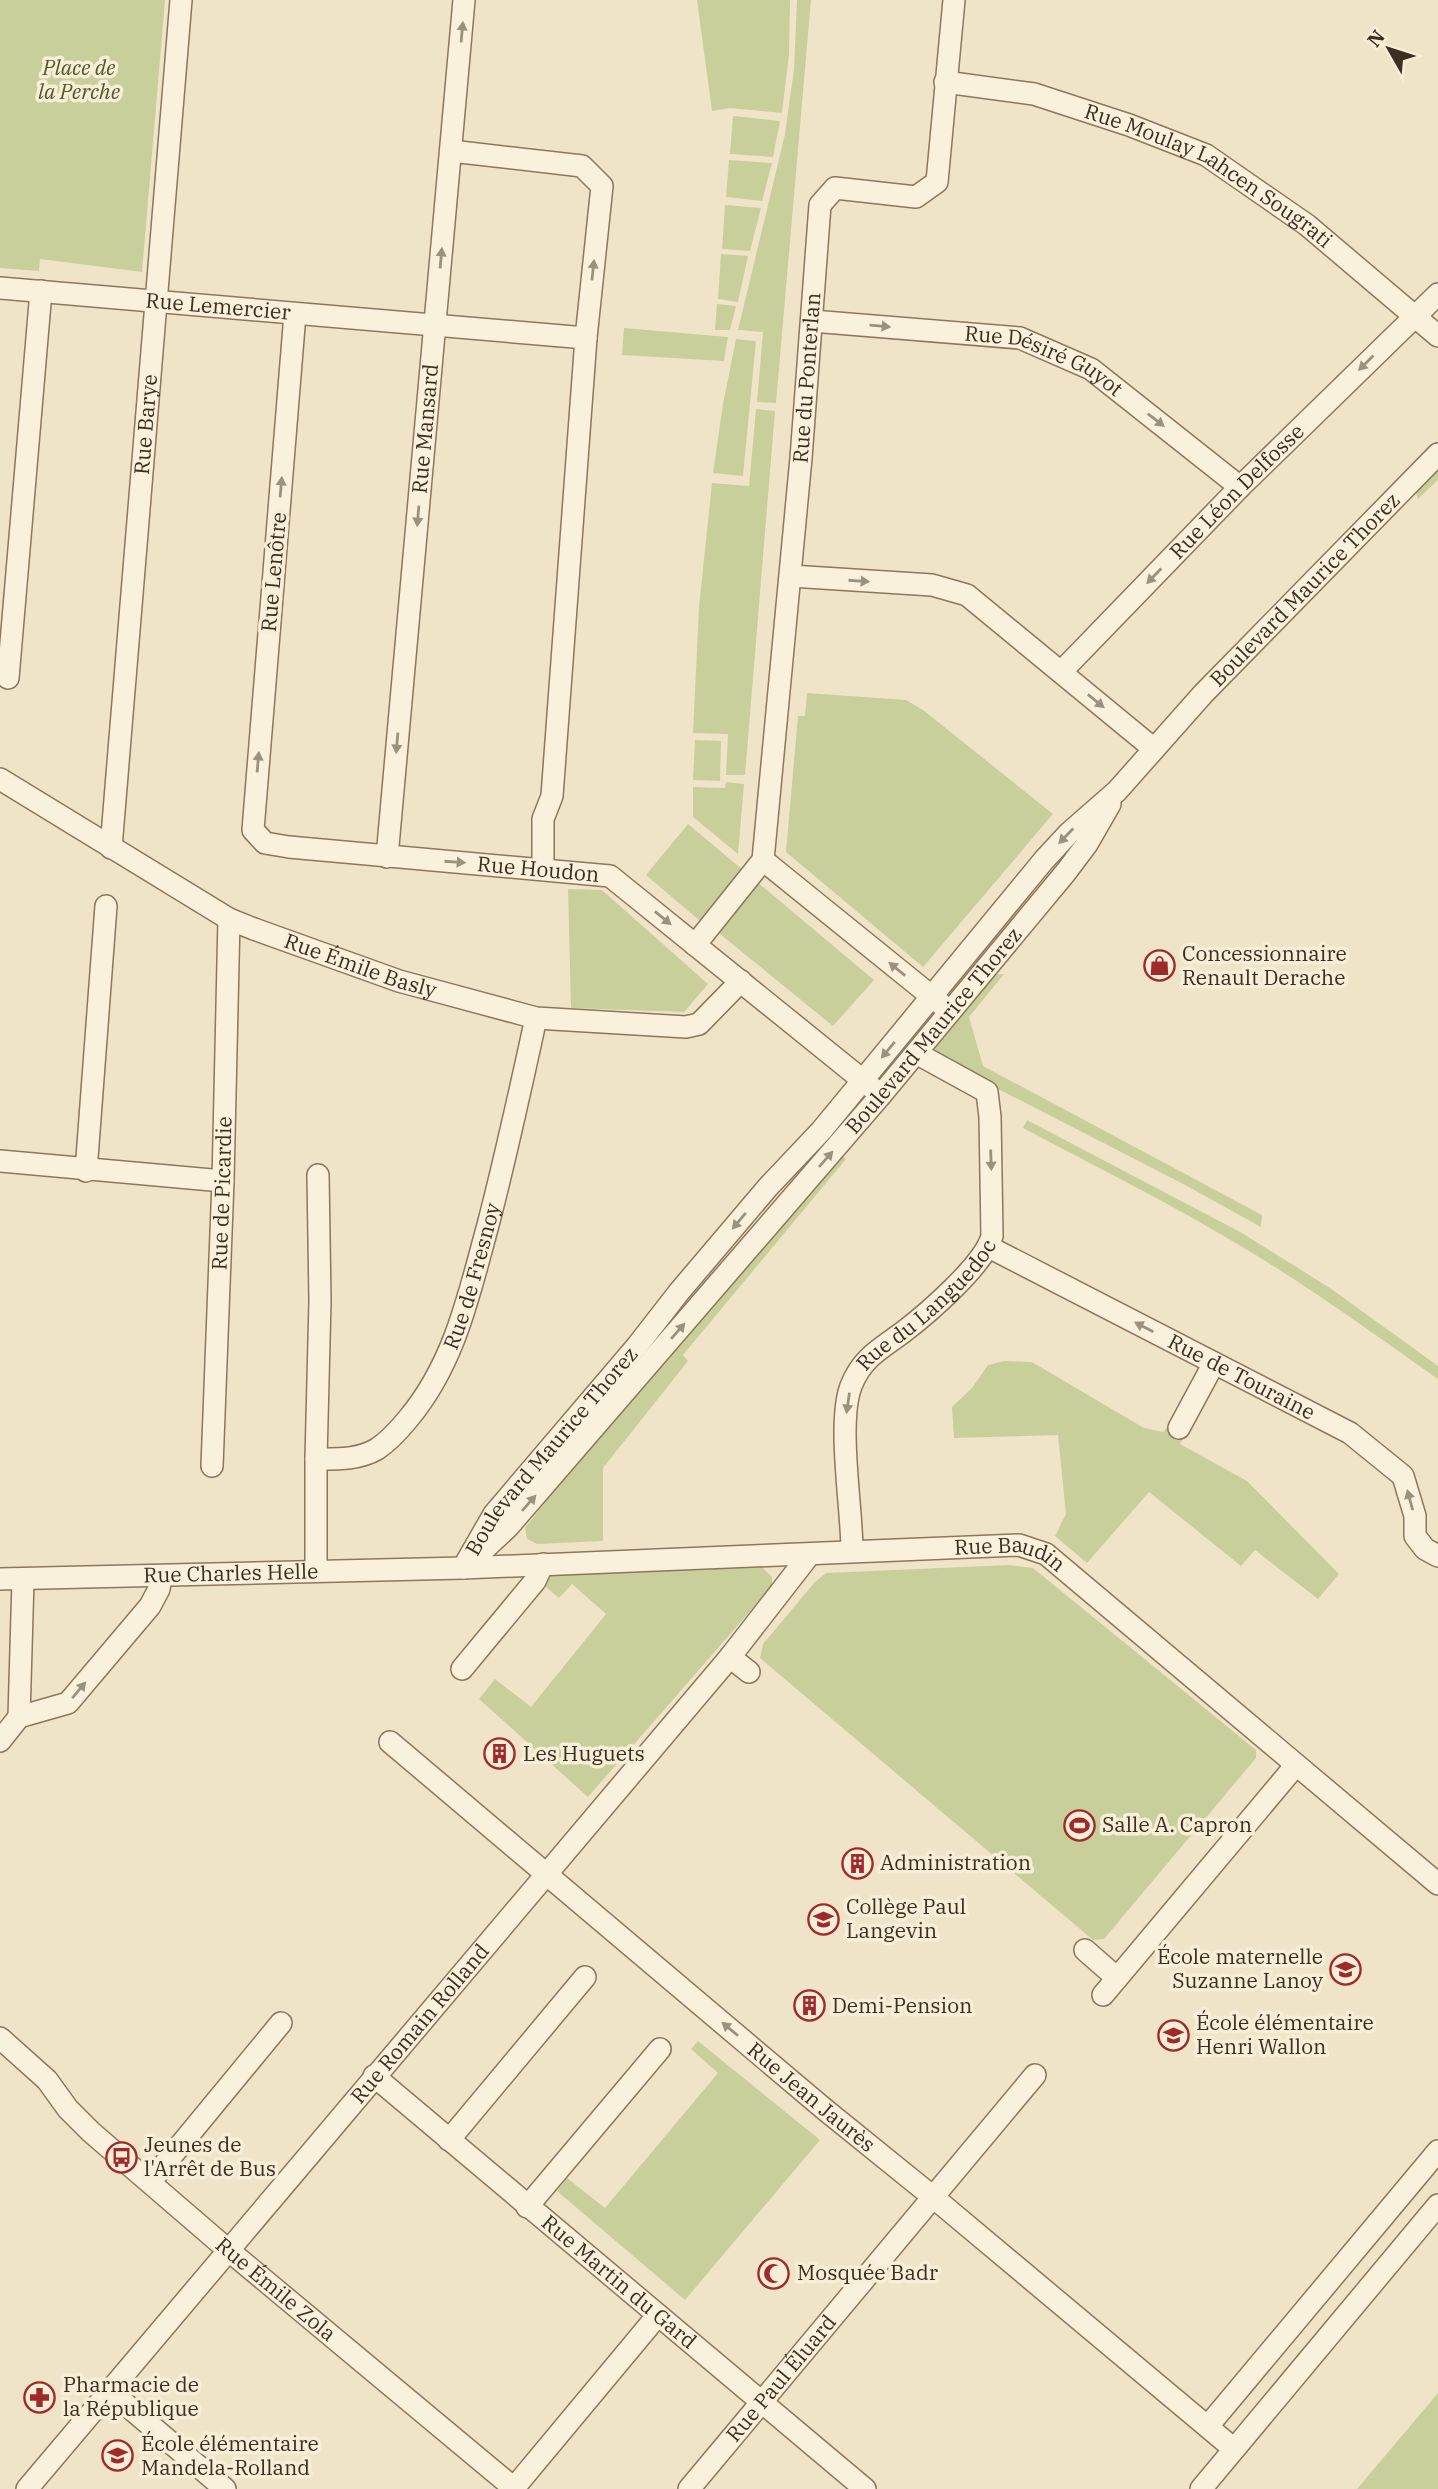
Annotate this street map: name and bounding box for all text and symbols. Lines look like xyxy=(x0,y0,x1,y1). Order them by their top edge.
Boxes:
north arrow xyxy=(1354,14,1424,84)
one-way arrow xyxy=(457,21,468,43)
text: N xyxy=(1362,25,1390,52)
park label: Place de la Perche xyxy=(38,53,121,105)
street label: Rue Moulay Lahcen Sougrati xyxy=(1081,96,1339,254)
one-way arrow xyxy=(436,247,447,269)
one-way arrow xyxy=(588,259,599,281)
street label: Rue Lemercier xyxy=(145,285,293,326)
street label: Rue du Ponterlan xyxy=(786,291,826,464)
street label: Rue Désiré Guyot xyxy=(963,319,1129,402)
one-way arrow xyxy=(869,321,891,332)
one-way arrow xyxy=(1358,355,1375,371)
street label: Rue Mansard xyxy=(405,362,444,495)
street label: Rue Barye xyxy=(127,373,163,476)
one-way arrow xyxy=(1147,412,1164,427)
street label: Rue Léon Delfosse xyxy=(1163,417,1310,565)
one-way arrow xyxy=(276,476,287,498)
street label: Boulevard Maurice Thorez xyxy=(1203,486,1406,692)
one-way arrow xyxy=(412,506,423,528)
street label: Rue Lenôtre xyxy=(254,511,292,633)
one-way arrow xyxy=(1145,568,1162,585)
one-way arrow xyxy=(848,575,870,586)
one-way arrow xyxy=(1087,693,1105,708)
one-way arrow xyxy=(391,732,402,754)
one-way arrow xyxy=(253,751,264,773)
one-way arrow xyxy=(1058,828,1075,845)
street label: Rue Houdon xyxy=(476,849,601,888)
one-way arrow xyxy=(444,857,466,868)
one-way arrow xyxy=(654,911,672,926)
street label: Boulevard Maurice Thorez xyxy=(839,921,1027,1139)
street label: Rue Émile Basly xyxy=(281,926,440,1004)
place label: Concessionnaire Renault Derache xyxy=(1182,939,1347,991)
shop icon: Concessionnaire Renault Derache xyxy=(1142,949,1176,983)
one-way arrow xyxy=(889,961,907,976)
one-way arrow xyxy=(881,1041,896,1058)
street label: Rue de Picardie xyxy=(205,1116,237,1271)
one-way arrow xyxy=(986,1149,997,1171)
one-way arrow xyxy=(818,1150,833,1167)
street label: Rue de Fresnoy xyxy=(436,1199,506,1354)
one-way arrow xyxy=(731,1212,747,1230)
street label: Rue du Languedoc xyxy=(849,1234,1002,1376)
one-way arrow xyxy=(1134,1321,1154,1332)
one-way arrow xyxy=(670,1322,685,1339)
street label: Rue de Touraine xyxy=(1164,1327,1320,1426)
street label: Boulevard Maurice Thorez xyxy=(458,1340,643,1560)
one-way arrow xyxy=(843,1392,854,1414)
one-way arrow xyxy=(1404,1489,1415,1511)
one-way arrow xyxy=(521,1494,537,1512)
street label: Rue Baudin xyxy=(954,1530,1072,1578)
street label: Rue Charles Helle xyxy=(143,1556,319,1589)
one-way arrow xyxy=(71,1681,87,1699)
building icon: Les Huguets xyxy=(483,1737,517,1771)
place label: Les Huguets xyxy=(523,1739,645,1767)
sports icon: Salle A. Capron xyxy=(1062,1808,1096,1842)
place label: Salle A. Capron xyxy=(1102,1810,1252,1838)
building icon: Administration xyxy=(840,1846,874,1880)
place label: Administration xyxy=(880,1848,1031,1876)
place label: Collège Paul Langevin xyxy=(846,1892,966,1944)
school or university icon: Collège Paul Langevin xyxy=(806,1902,840,1936)
street label: Rue Romain Rolland xyxy=(344,1937,495,2109)
place label: École maternelle Suzanne Lanoy xyxy=(1157,1942,1324,1994)
school or university icon: École maternelle Suzanne Lanoy xyxy=(1329,1952,1363,1986)
building icon: Demi-Pension xyxy=(792,1989,826,2023)
place label: Demi-Pension xyxy=(832,1991,972,2019)
place label: École élémentaire Henri Wallon xyxy=(1196,2008,1374,2060)
school or university icon: École élémentaire Henri Wallon xyxy=(1156,2018,1190,2052)
one-way arrow xyxy=(721,2021,739,2037)
street label: Rue Jean Jaurès xyxy=(742,2035,882,2158)
place label: Jeunes de l'Arrêt de Bus xyxy=(144,2130,276,2182)
bus stop icon: Jeunes de l'Arrêt de Bus xyxy=(104,2140,138,2174)
street label: Rue Martin du Gard xyxy=(536,2208,703,2355)
street label: Rue Émile Zola xyxy=(210,2230,342,2347)
mosque icon: Mosquée Badr xyxy=(757,2256,791,2290)
place label: Mosquée Badr xyxy=(797,2258,939,2286)
street label: Rue Paul Éluard xyxy=(719,2308,842,2447)
place label: Pharmacie de la République xyxy=(63,2370,199,2422)
pharmacy icon: Pharmacie de la République xyxy=(23,2380,57,2414)
place label: École élémentaire Mandela-Rolland xyxy=(141,2429,319,2481)
school or university icon: École élémentaire Mandela-Rolland xyxy=(101,2439,135,2473)

